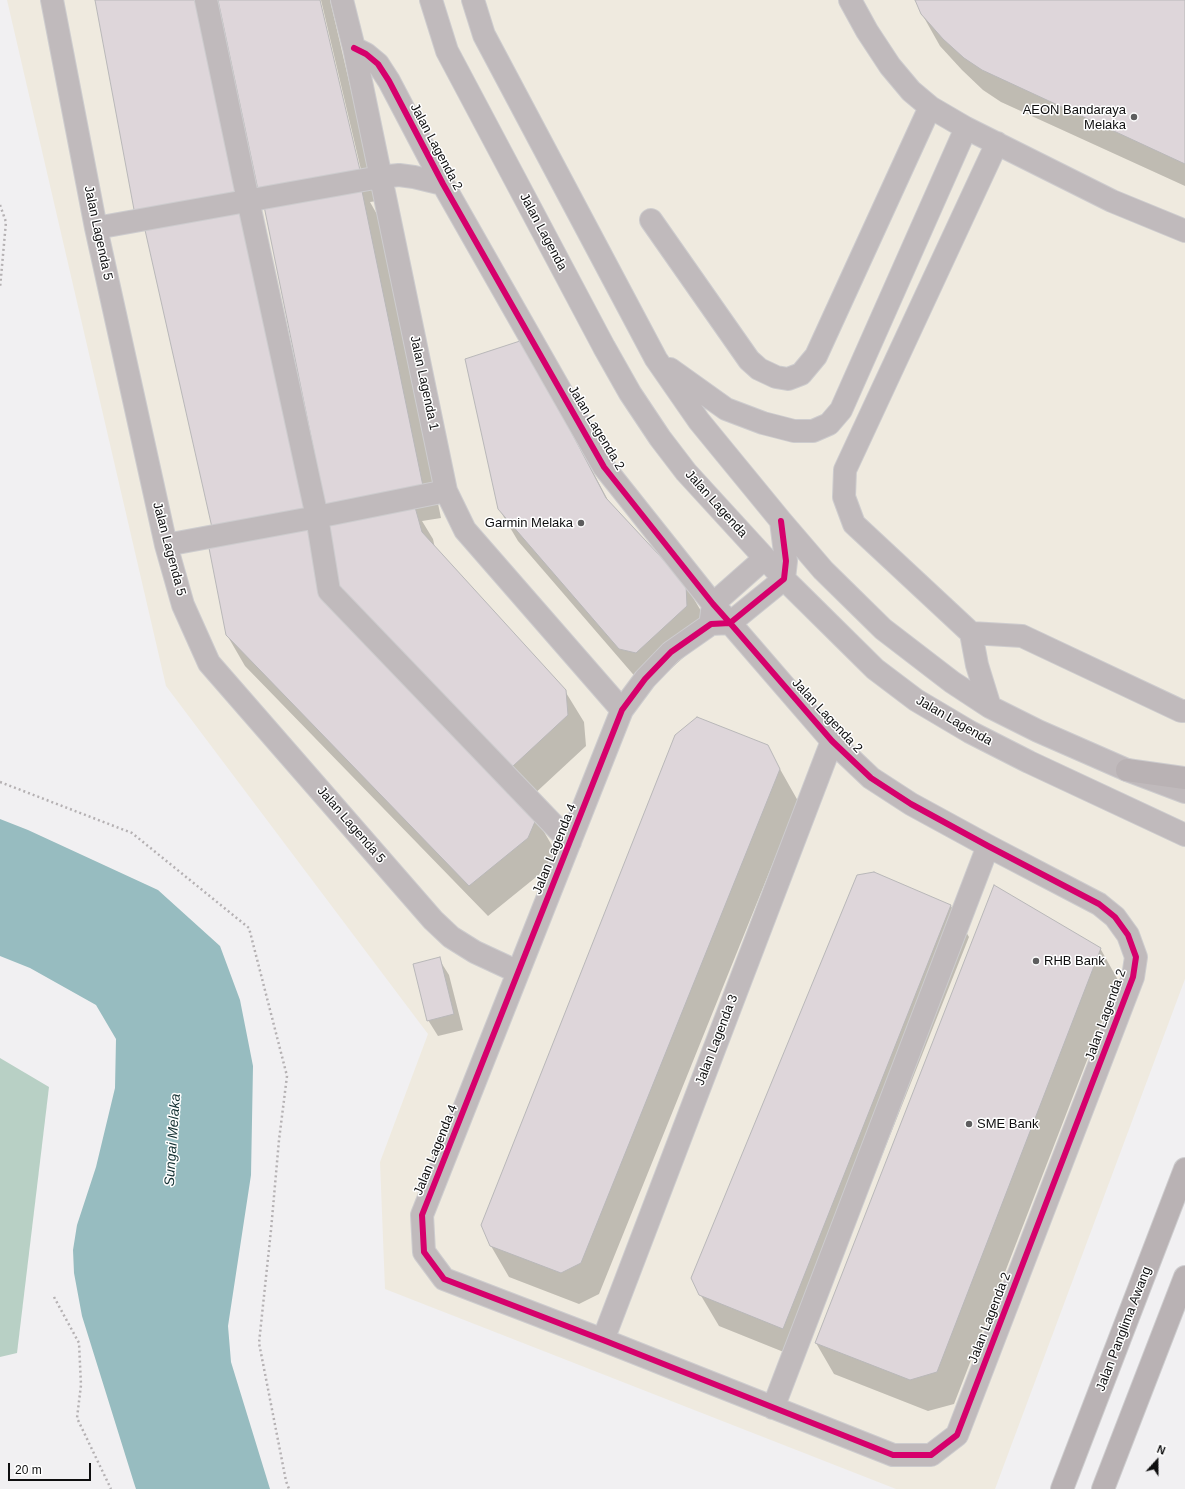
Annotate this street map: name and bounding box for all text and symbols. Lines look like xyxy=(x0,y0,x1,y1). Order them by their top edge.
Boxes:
street label: Jalan Lagenda 2 xyxy=(407,101,465,193)
place label: AEON Bandaraya Melaka xyxy=(1023,102,1126,133)
marker: AEON Bandaraya Melaka xyxy=(1129,112,1139,122)
street label: Jalan Lagenda 5 xyxy=(80,184,116,282)
street label: Jalan Lagenda xyxy=(516,191,570,273)
street label: Jalan Lagenda 1 xyxy=(406,334,442,432)
street label: Jalan Lagenda 2 xyxy=(565,383,627,473)
street label: Jalan Lagenda xyxy=(682,467,750,541)
street label: Jalan Lagenda 5 xyxy=(149,501,189,597)
place label: Garmin Melaka xyxy=(485,515,573,531)
marker: Garmin Melaka xyxy=(576,518,586,528)
street label: Jalan Lagenda 2 xyxy=(789,676,865,756)
street label: Jalan Lagenda xyxy=(913,693,995,749)
street label: Jalan Lagenda 5 xyxy=(314,784,388,866)
street label: Jalan Lagenda 4 xyxy=(530,802,580,896)
place label: RHB Bank xyxy=(1044,953,1105,969)
marker: RHB Bank xyxy=(1031,956,1041,966)
street label: Jalan Lagenda 2 xyxy=(1082,967,1130,1063)
street label: Jalan Lagenda 3 xyxy=(692,992,742,1088)
water label: Sungai Melaka xyxy=(161,1093,185,1187)
street label: Jalan Lagenda 4 xyxy=(411,1103,461,1197)
place label: SME Bank xyxy=(977,1116,1038,1132)
marker: SME Bank xyxy=(964,1119,974,1129)
street label: Jalan Panglima Awang xyxy=(1093,1265,1155,1393)
street label: Jalan Lagenda 2 xyxy=(965,1270,1015,1366)
north arrow xyxy=(1137,1441,1177,1481)
text: N xyxy=(1155,1443,1167,1457)
scale bar xyxy=(10,1455,93,1481)
text: 20 m xyxy=(15,1463,42,1477)

